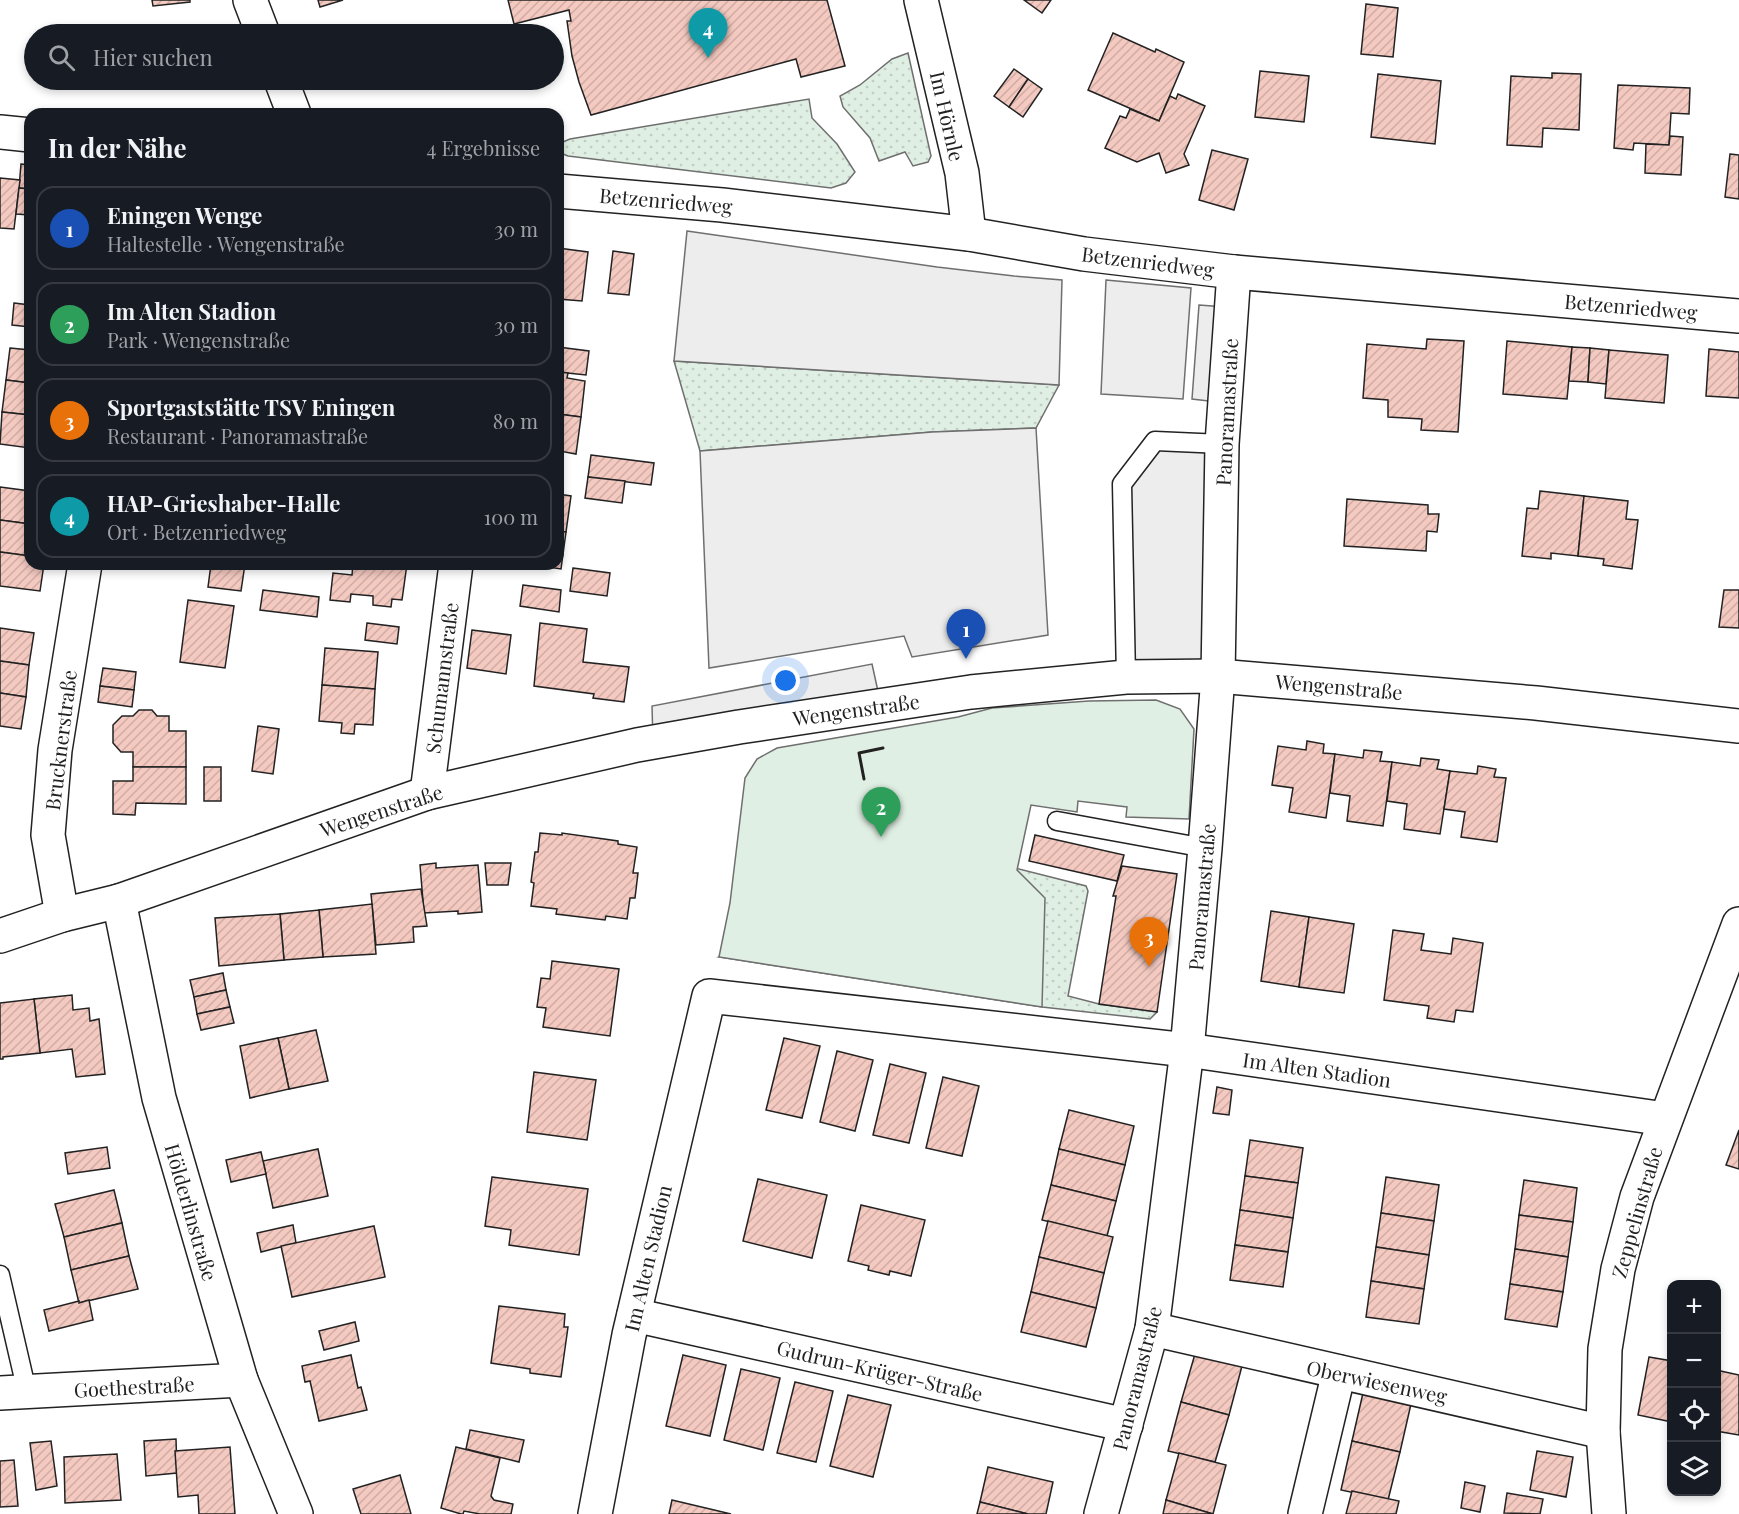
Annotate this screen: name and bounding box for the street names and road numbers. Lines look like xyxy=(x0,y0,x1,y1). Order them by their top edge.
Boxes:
street label: Im Hörnle xyxy=(925,68,971,164)
street label: Betzenriedweg xyxy=(598,181,734,219)
street label: Betzenriedweg xyxy=(1080,239,1216,283)
street label: Betzenriedweg xyxy=(1563,287,1699,325)
street label: Panoramastraße xyxy=(1209,338,1243,486)
street label: Schumannstraße xyxy=(418,601,464,755)
street label: Wengenstraße xyxy=(1273,667,1404,705)
street label: Brucknerstraße xyxy=(38,668,82,812)
street label: Wengenstraße xyxy=(790,687,921,731)
street label: Wengenstraße xyxy=(315,777,446,843)
street label: Panoramastraße xyxy=(1181,822,1221,972)
street label: Im Alten Stadion xyxy=(1241,1045,1393,1093)
street label: Hölderlinstraße xyxy=(160,1140,224,1284)
street label: Zeppelinstraße xyxy=(1604,1143,1668,1281)
street label: Im Alten Stadion xyxy=(617,1182,677,1334)
street label: Panoramastraße xyxy=(1105,1303,1167,1453)
street label: Gudrun-Krüger-Straße xyxy=(774,1333,986,1407)
street label: Oberwiesenweg xyxy=(1304,1353,1450,1409)
street label: Goethestraße xyxy=(73,1369,195,1403)

